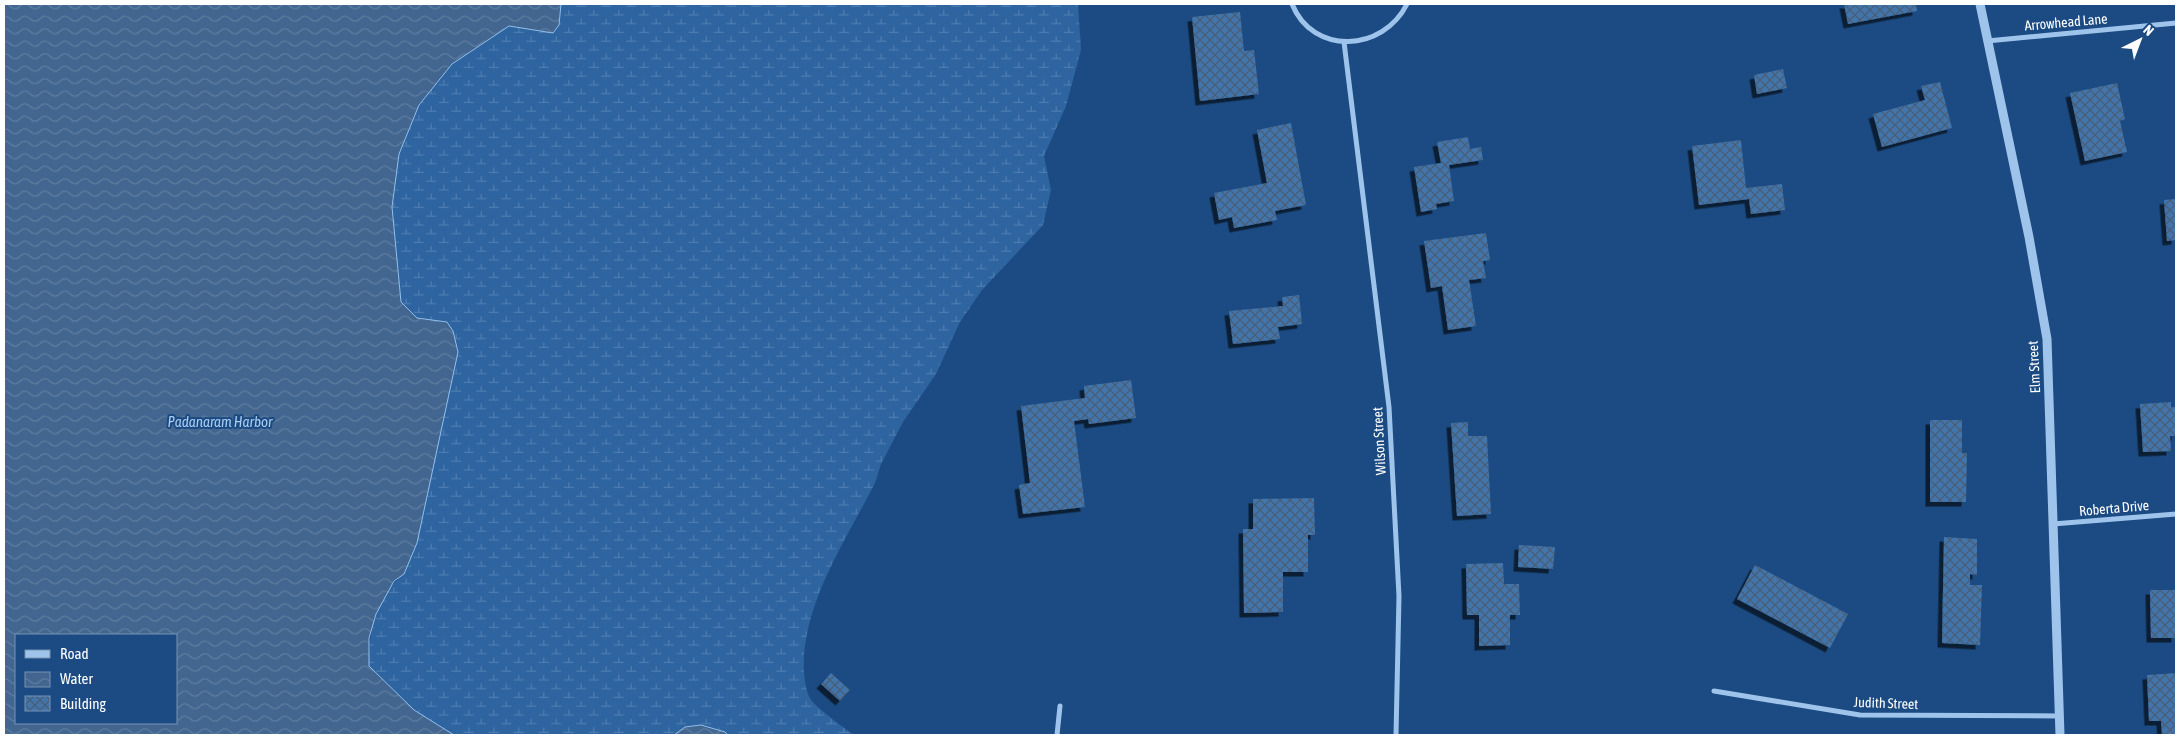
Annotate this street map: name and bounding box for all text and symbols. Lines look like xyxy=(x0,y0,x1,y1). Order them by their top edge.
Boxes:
street label: Arrowhead Lane xyxy=(2024,10,2108,34)
north arrow xyxy=(2115,15,2165,65)
text: N xyxy=(2140,22,2157,39)
street label: Elm Street xyxy=(2025,340,2043,394)
street label: Wilson Street xyxy=(1369,407,1389,475)
water label: Padanaram Harbor xyxy=(167,413,273,430)
street label: Roberta Drive xyxy=(2078,497,2150,519)
legend xyxy=(15,634,178,724)
text: Road xyxy=(60,645,89,662)
text: Water xyxy=(60,670,93,687)
street label: Judith Street xyxy=(1853,694,1919,712)
text: Building xyxy=(60,695,106,712)

